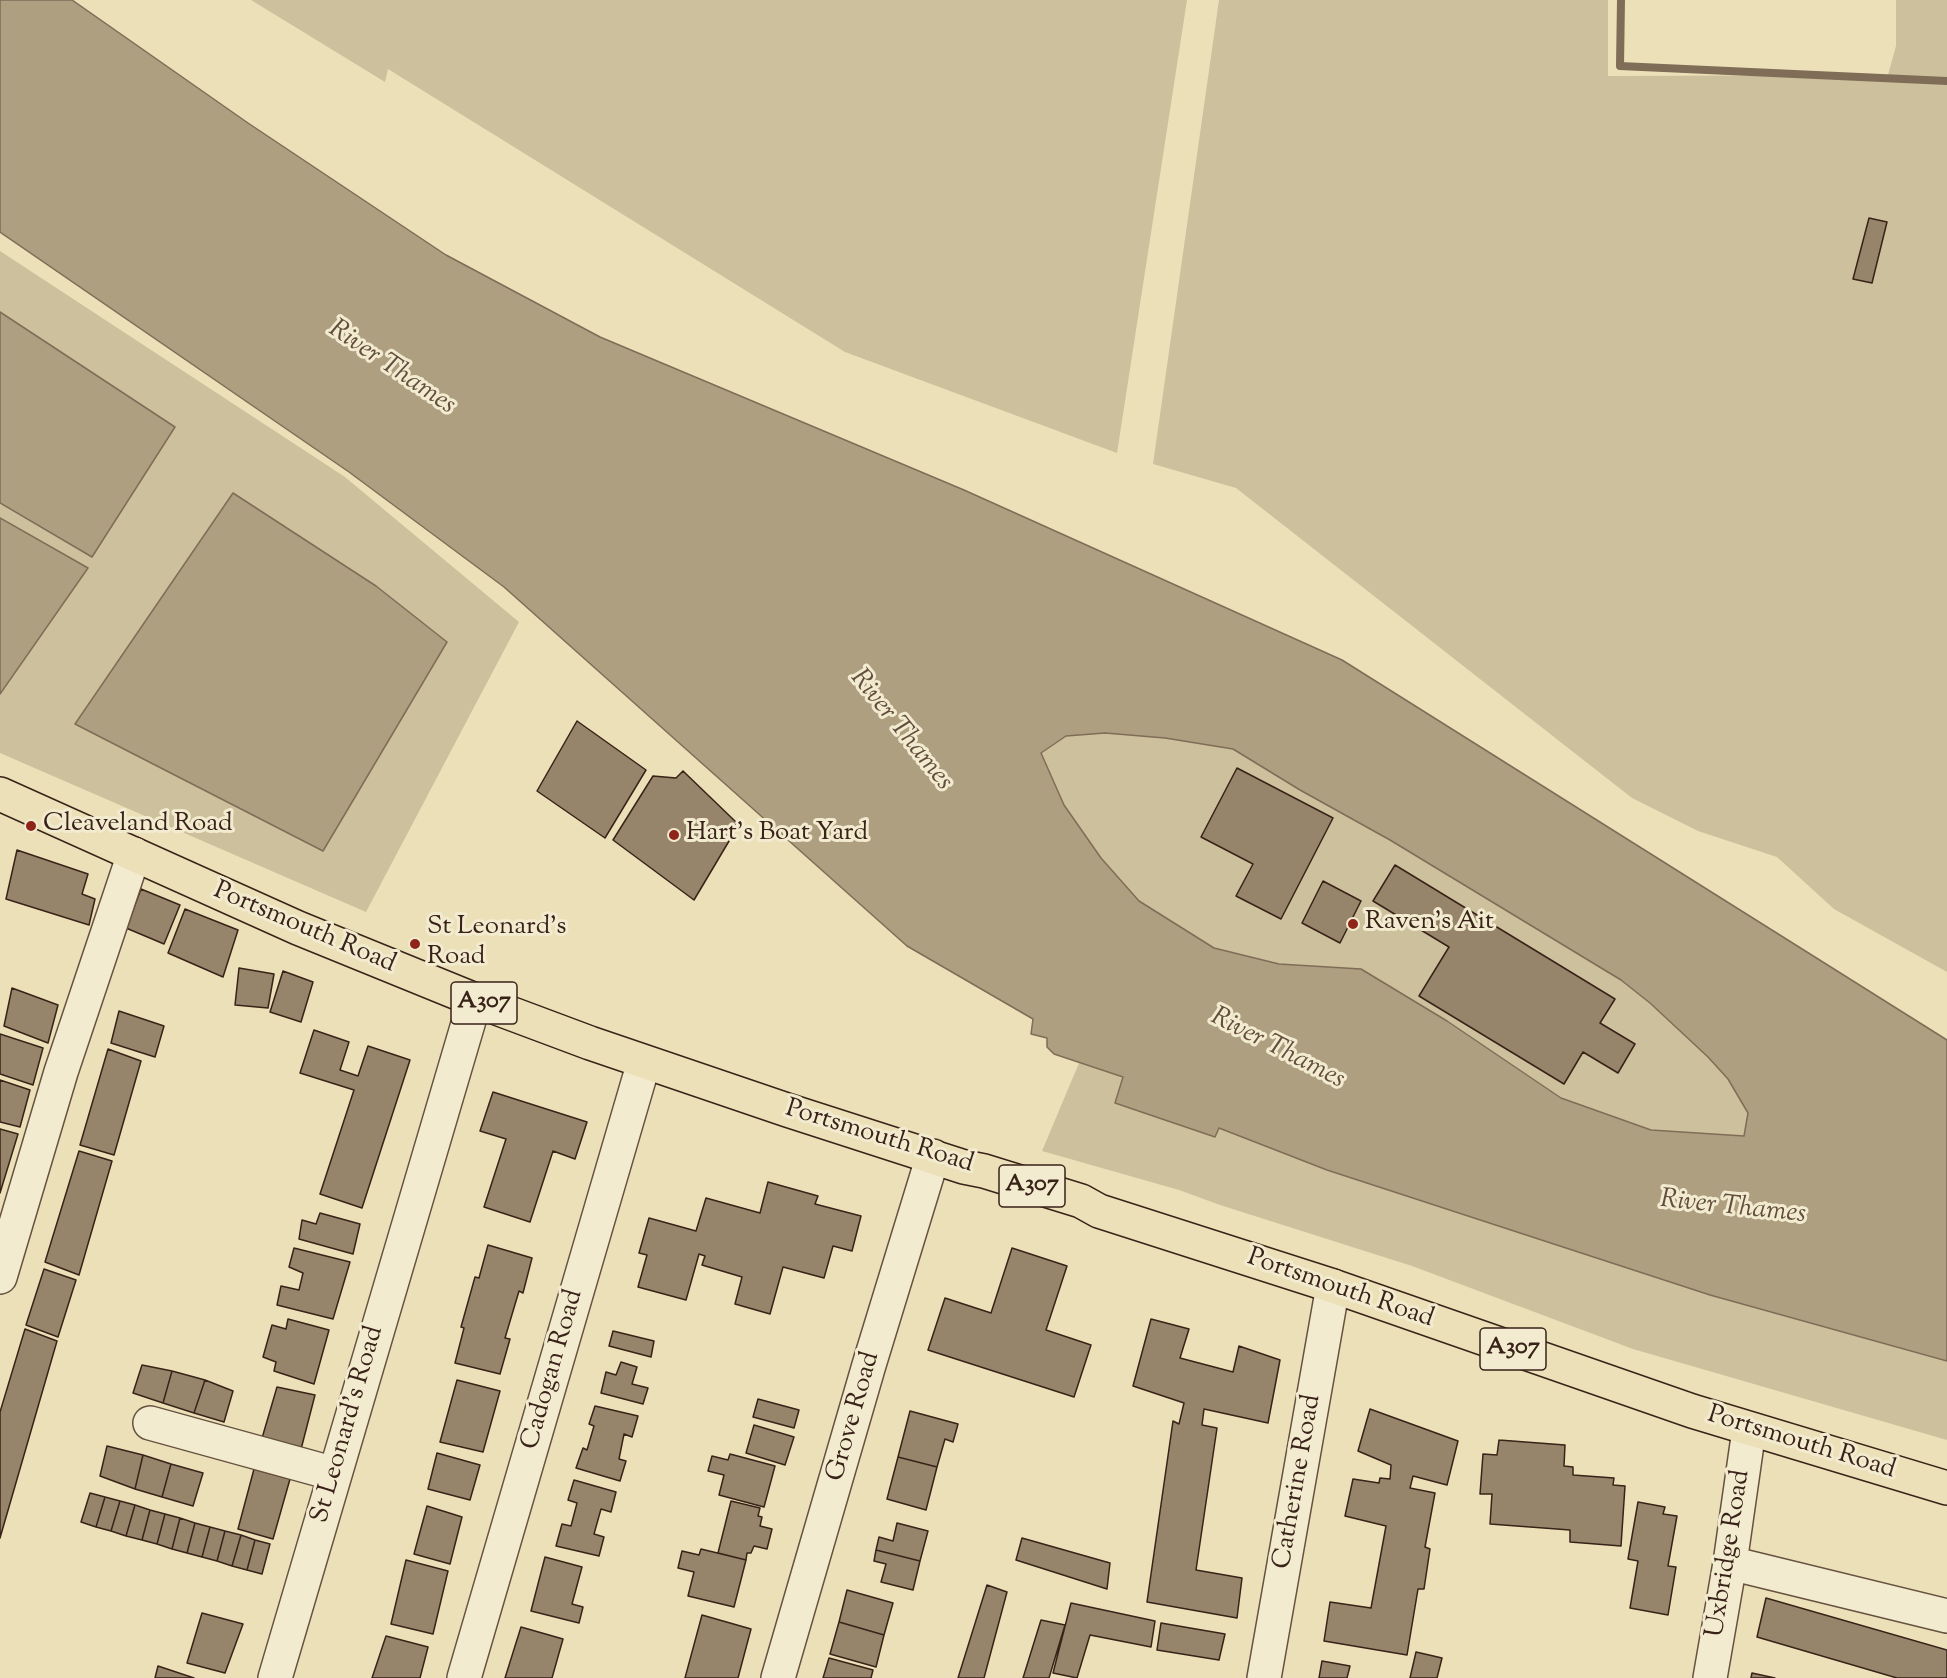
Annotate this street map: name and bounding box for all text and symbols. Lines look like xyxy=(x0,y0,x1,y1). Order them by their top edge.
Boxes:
water label: River Thames xyxy=(321,315,461,423)
water label: River Thames xyxy=(841,664,959,798)
place label: Cleaveland Road xyxy=(43,810,233,842)
marker: Cleaveland Road xyxy=(24,819,38,833)
place label: Hart's Boat Yard xyxy=(686,819,868,851)
marker: Hart's Boat Yard xyxy=(667,828,681,842)
street label: Portsmouth Road xyxy=(208,877,400,981)
place label: Raven's Ait xyxy=(1365,908,1494,940)
place label: St Leonard's Road xyxy=(427,913,566,975)
marker: Raven's Ait xyxy=(1346,917,1360,931)
marker: St Leonard's Road xyxy=(408,937,422,951)
road number: A307 xyxy=(451,982,517,1024)
water label: River Thames xyxy=(1204,1002,1350,1098)
street label: Portsmouth Road xyxy=(781,1095,977,1181)
road number: A307 xyxy=(999,1165,1065,1207)
water label: River Thames xyxy=(1659,1185,1807,1233)
street label: Portsmouth Road xyxy=(1243,1243,1437,1337)
street label: Cadogan Road xyxy=(516,1286,592,1454)
street label: St Leonard's Road xyxy=(306,1323,392,1527)
road number: A307 xyxy=(1480,1328,1546,1370)
street label: Grove Road xyxy=(822,1349,888,1485)
street label: Catherine Road xyxy=(1268,1392,1330,1572)
street label: Portsmouth Road xyxy=(1703,1401,1899,1487)
street label: Uxbridge Road xyxy=(1701,1468,1759,1640)

